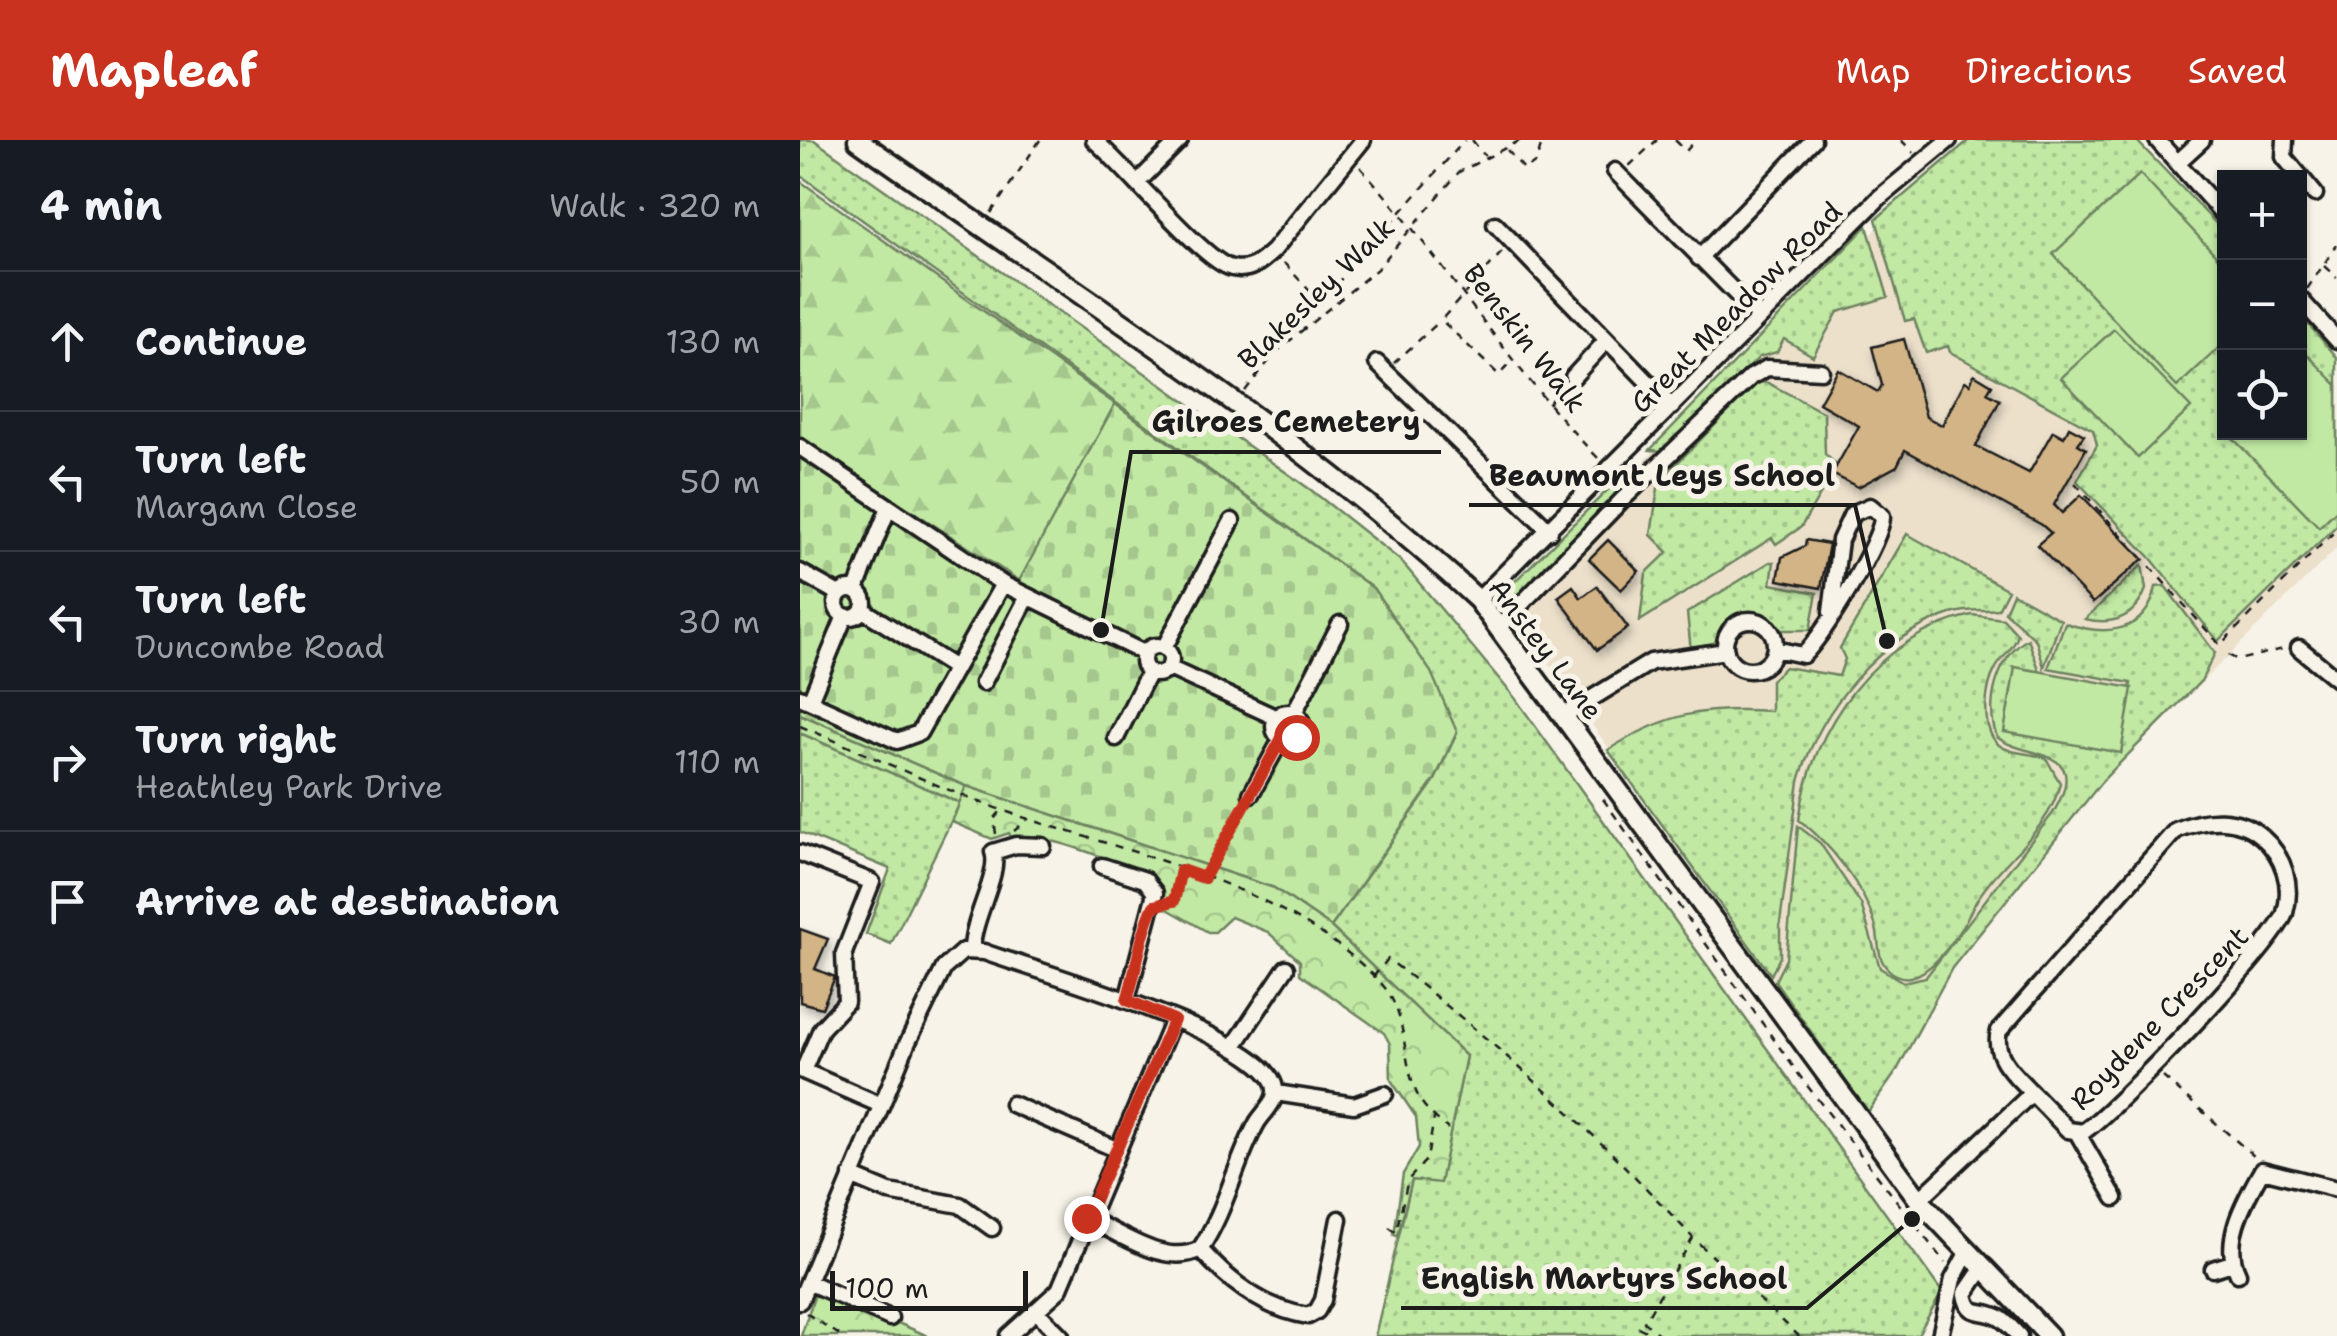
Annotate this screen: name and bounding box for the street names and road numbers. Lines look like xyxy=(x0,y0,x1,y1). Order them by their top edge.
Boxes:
street label: Great Meadow Road xyxy=(1622,193,1850,421)
street label: Blakesley Walk xyxy=(1229,208,1403,378)
street label: Benskin Walk xyxy=(1455,256,1595,420)
street label: Anstey Lane xyxy=(1480,570,1612,728)
street label: Roydene Crescent xyxy=(2061,918,2257,1118)

